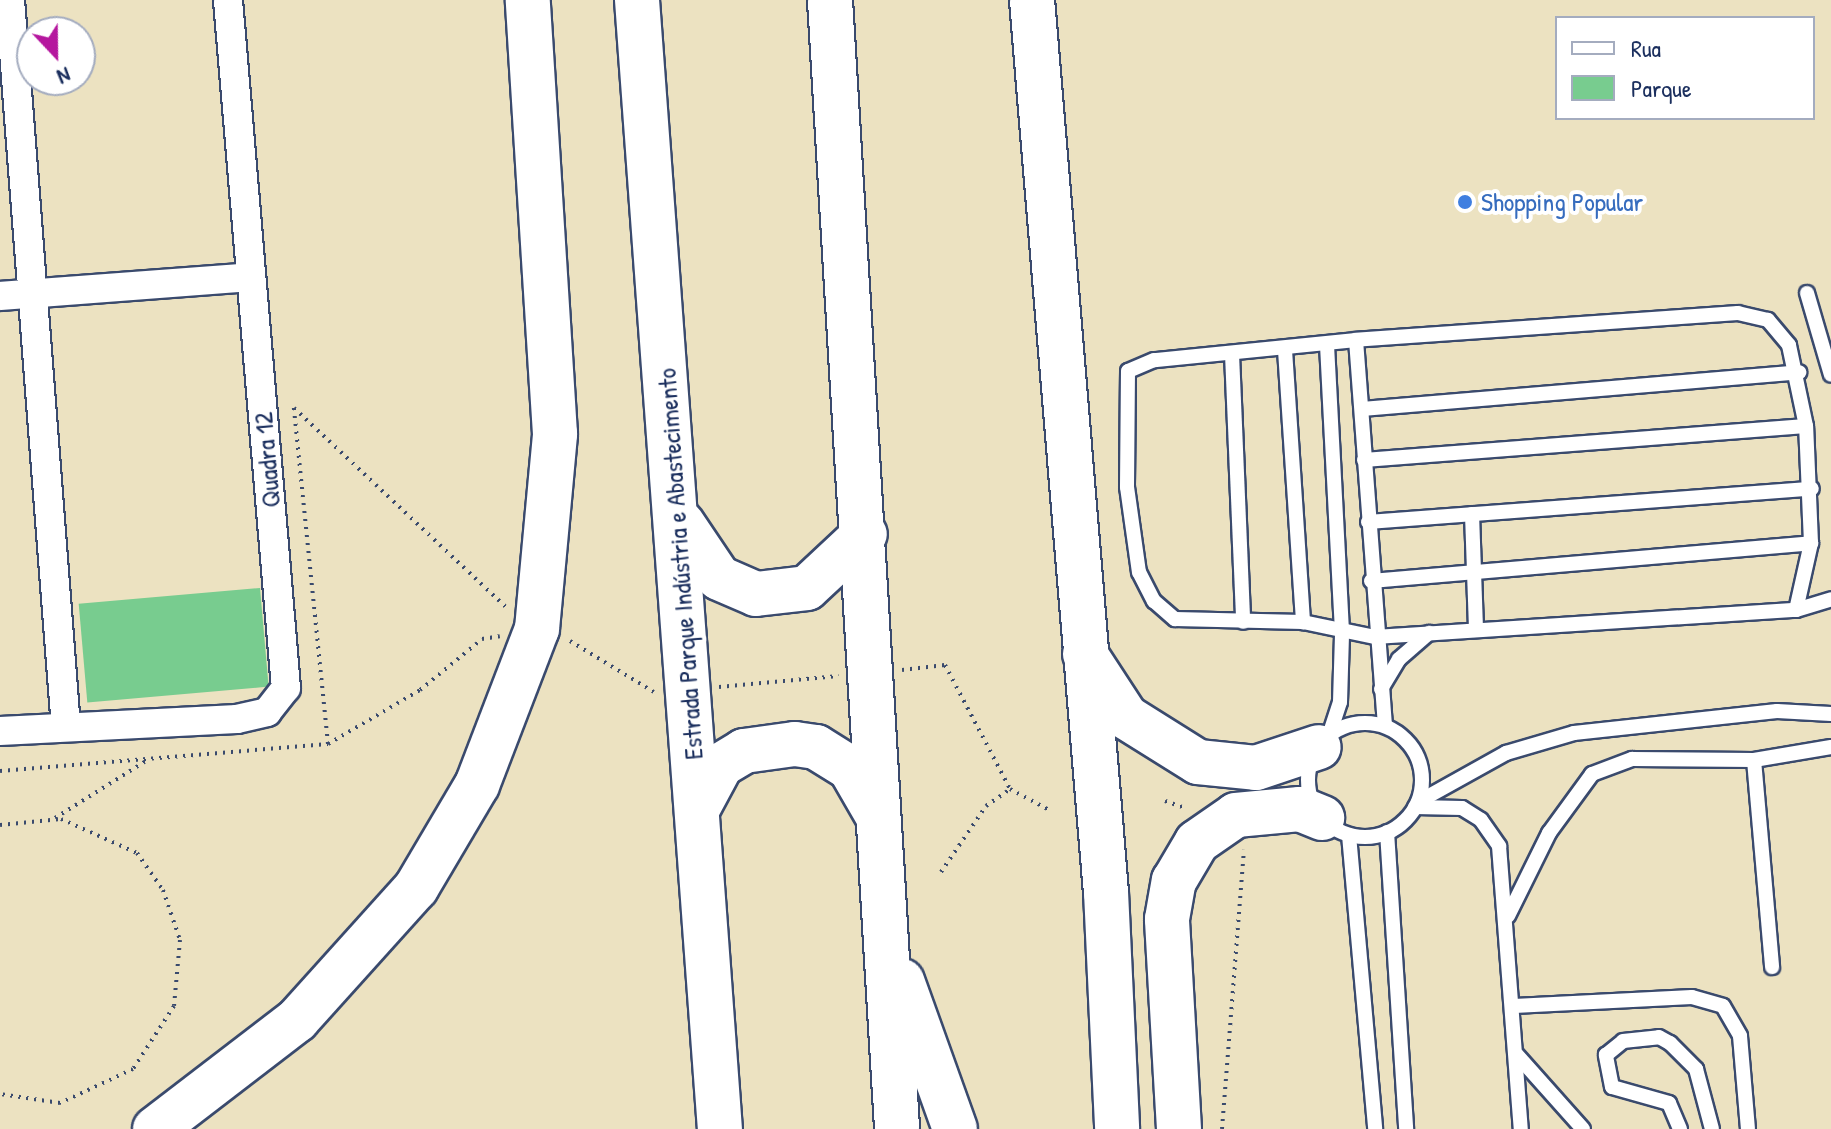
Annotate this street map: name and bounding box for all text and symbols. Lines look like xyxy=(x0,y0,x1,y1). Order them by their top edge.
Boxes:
north arrow xyxy=(16,16,96,96)
legend xyxy=(1555,16,1815,120)
text: Rua xyxy=(1631,32,1661,64)
text: N xyxy=(53,60,75,93)
text: Parque xyxy=(1631,72,1691,104)
place label: Shopping Popular xyxy=(1481,186,1643,218)
marker: Shopping Popular xyxy=(1456,193,1474,211)
street label: Estrada Parque Indústria e Abastecimento xyxy=(651,367,709,761)
street label: Quadra 12 xyxy=(247,411,287,509)

